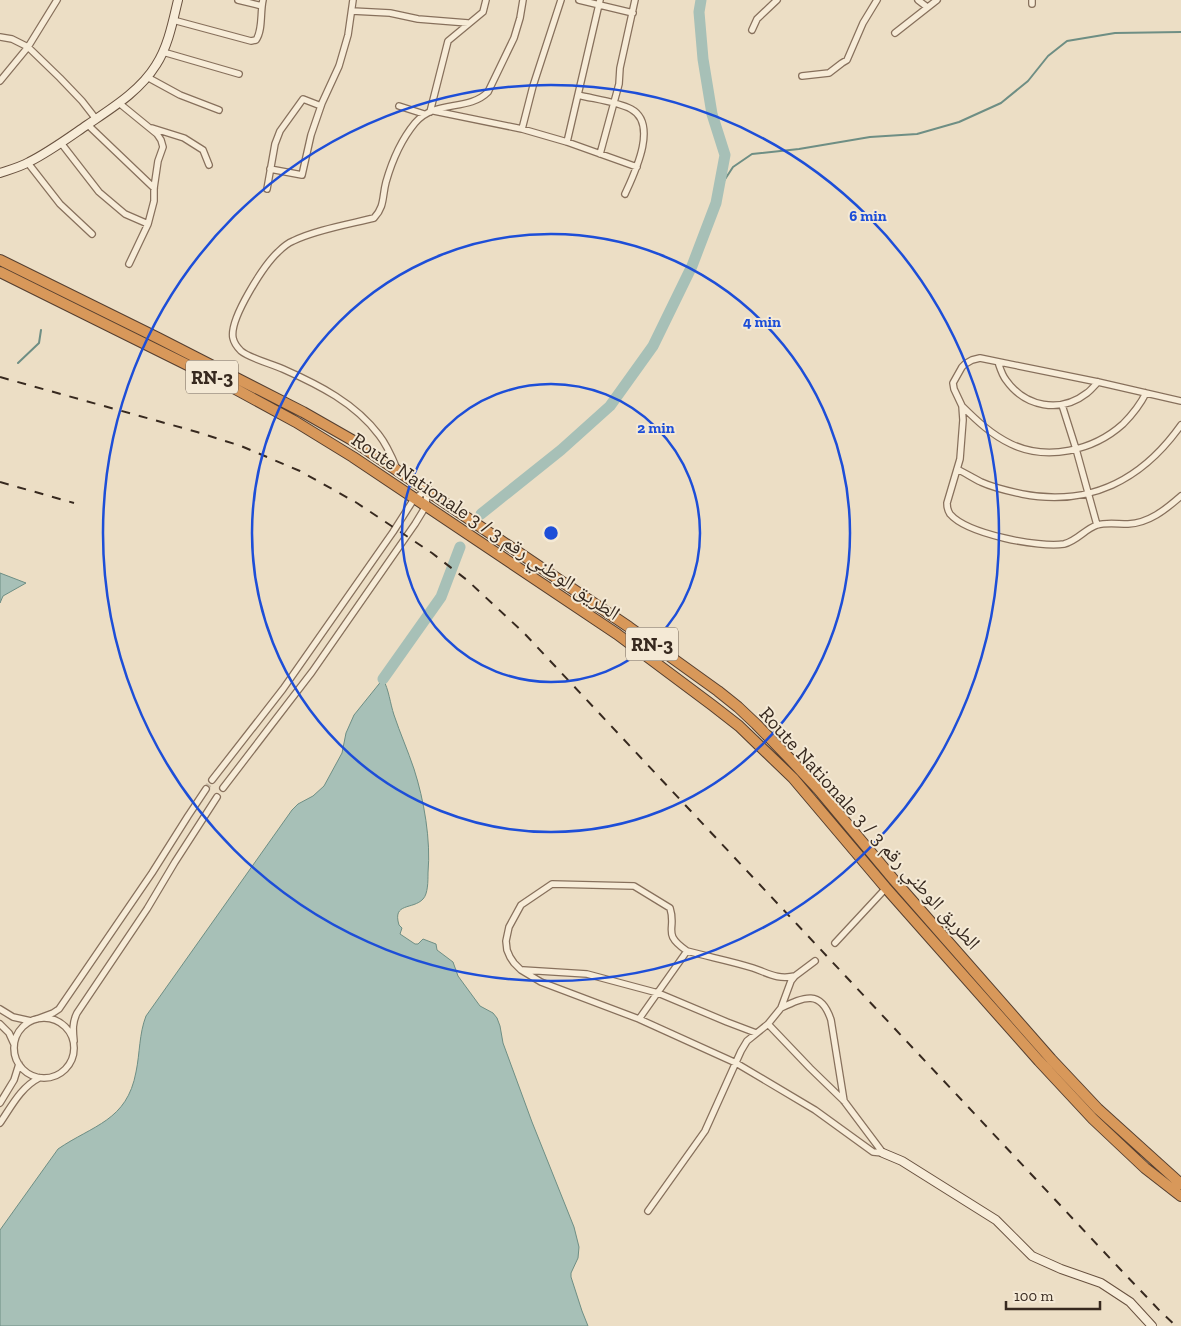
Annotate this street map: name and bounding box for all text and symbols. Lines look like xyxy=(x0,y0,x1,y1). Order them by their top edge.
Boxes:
text: 6 min xyxy=(849,207,887,225)
text: 4 min xyxy=(743,313,781,331)
road number: RN-3 xyxy=(186,361,238,394)
text: 2 min xyxy=(637,419,675,437)
street label: Route Nationale 3 / الطريق الوطني رقم 3 xyxy=(345,427,625,628)
centre of rings xyxy=(542,524,560,542)
road number: RN-3 xyxy=(626,628,678,661)
street label: Route Nationale 3 / الطريق الوطني رقم 3 xyxy=(751,702,986,957)
scale bar xyxy=(1006,1278,1100,1310)
text: 100 m xyxy=(1014,1287,1053,1305)

